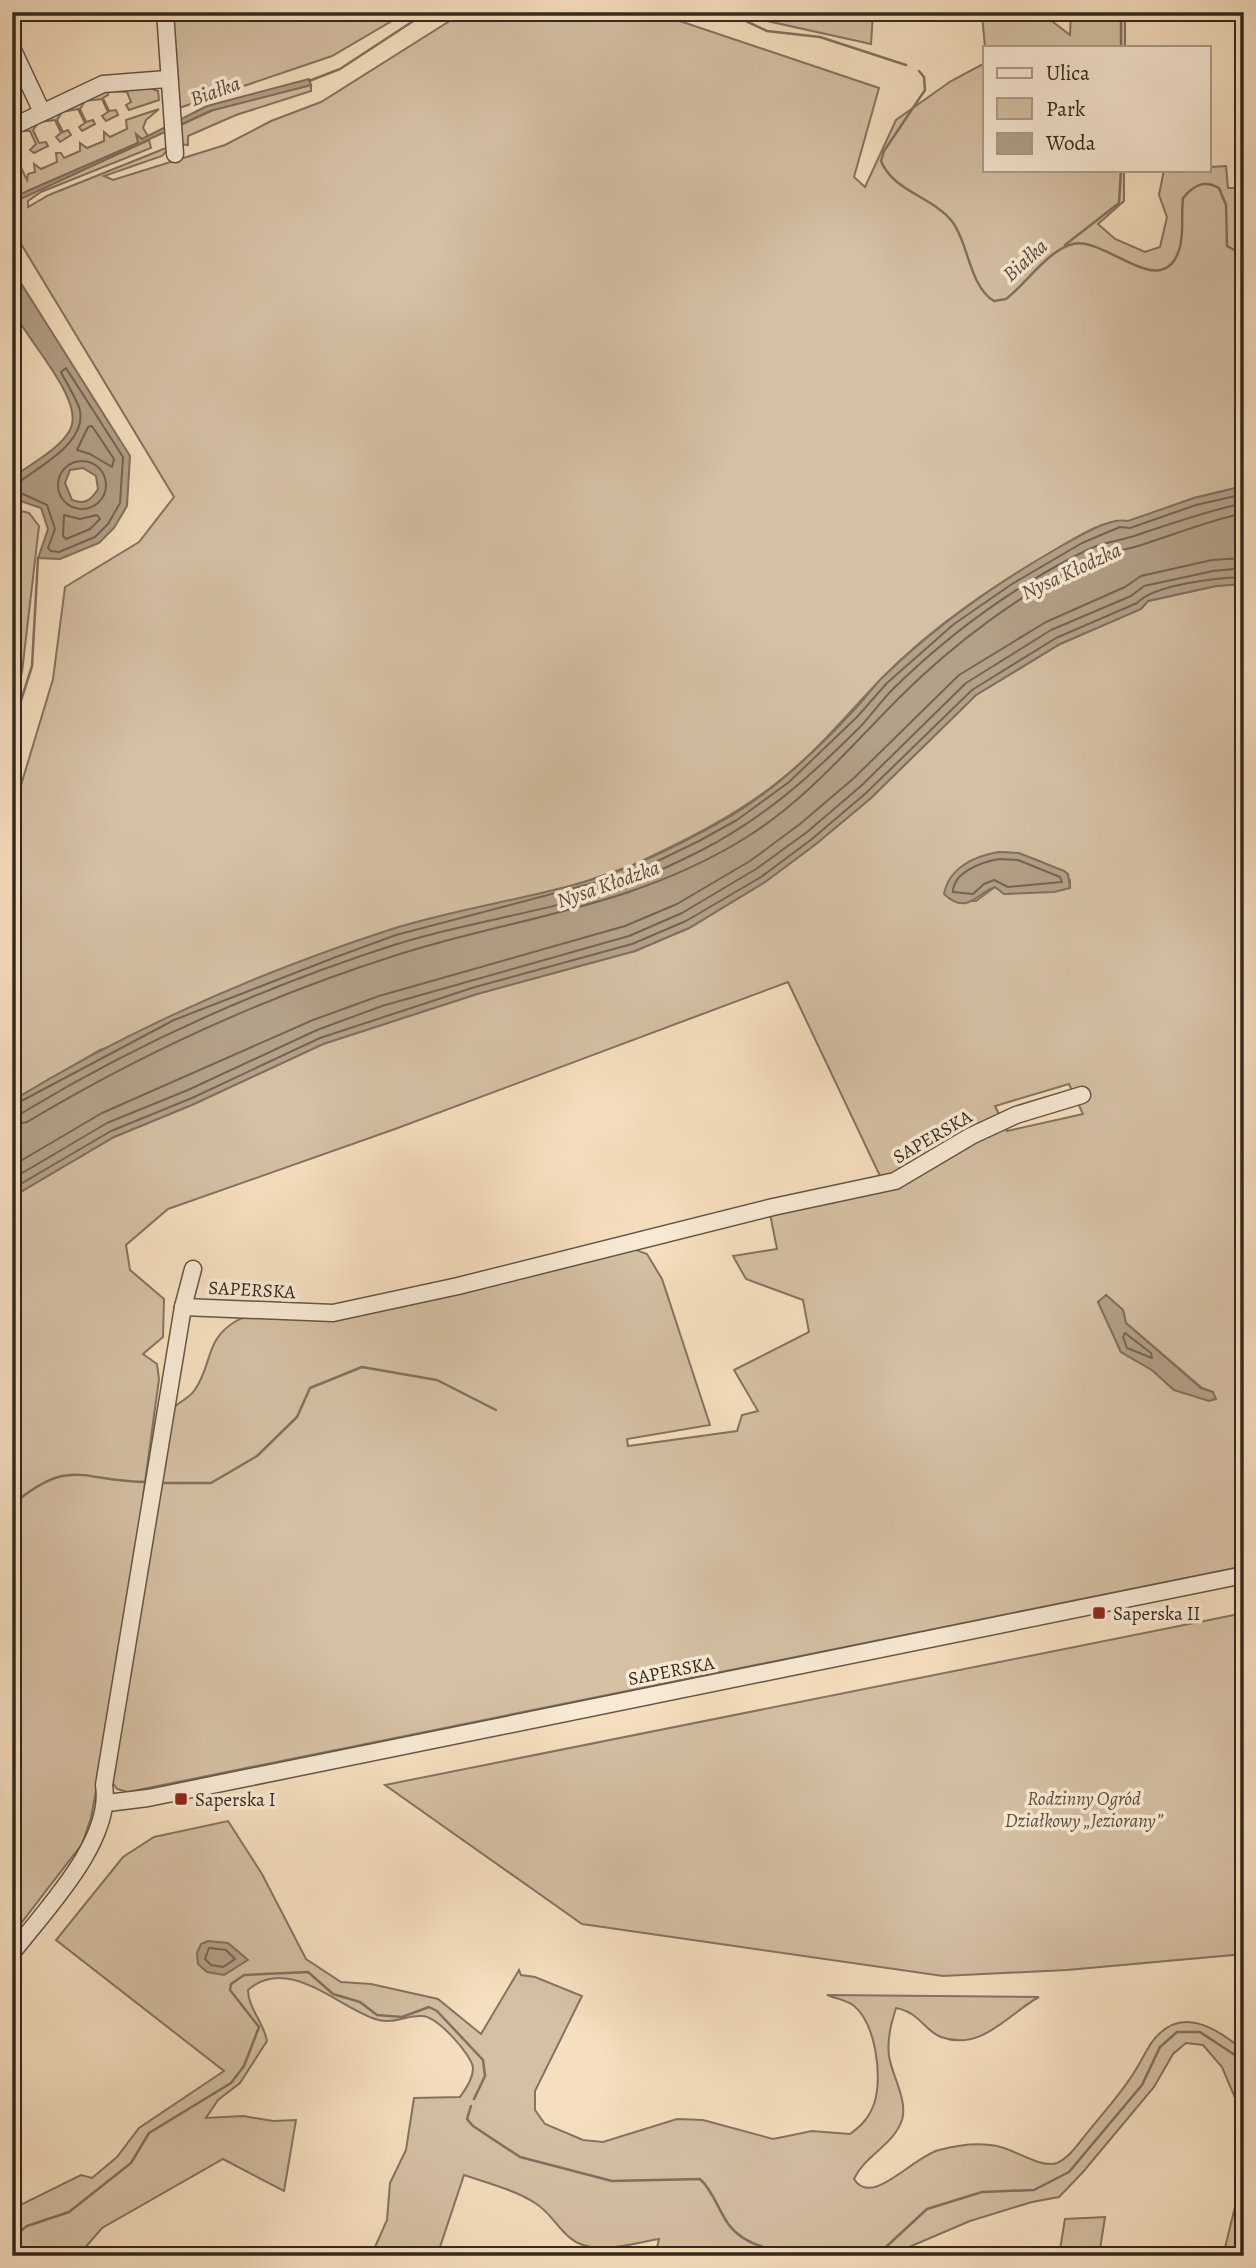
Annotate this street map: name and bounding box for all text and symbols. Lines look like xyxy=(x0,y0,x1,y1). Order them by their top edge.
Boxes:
legend xyxy=(983,46,1210,172)
text: Ulica xyxy=(1046,59,1090,87)
water label: Białka xyxy=(186,69,244,113)
text: Park xyxy=(1046,95,1086,123)
text: Woda xyxy=(1045,129,1096,157)
water label: Białka xyxy=(997,232,1054,288)
water label: Nysa Kłodzka xyxy=(1017,536,1126,606)
water label: Nysa Kłodzka xyxy=(553,853,663,915)
street label: SAPERSKA xyxy=(888,1103,978,1170)
street label: SAPERSKA xyxy=(208,1275,297,1305)
place label: Saperska II xyxy=(1113,1601,1200,1627)
marker: Saperska II xyxy=(1091,1605,1107,1621)
street label: SAPERSKA xyxy=(626,1650,717,1692)
park label: Rodzinny Ogród Działkowy „Jeziorany” xyxy=(1005,1786,1164,1834)
place label: Saperska I xyxy=(195,1787,276,1813)
marker: Saperska I xyxy=(173,1791,189,1807)

